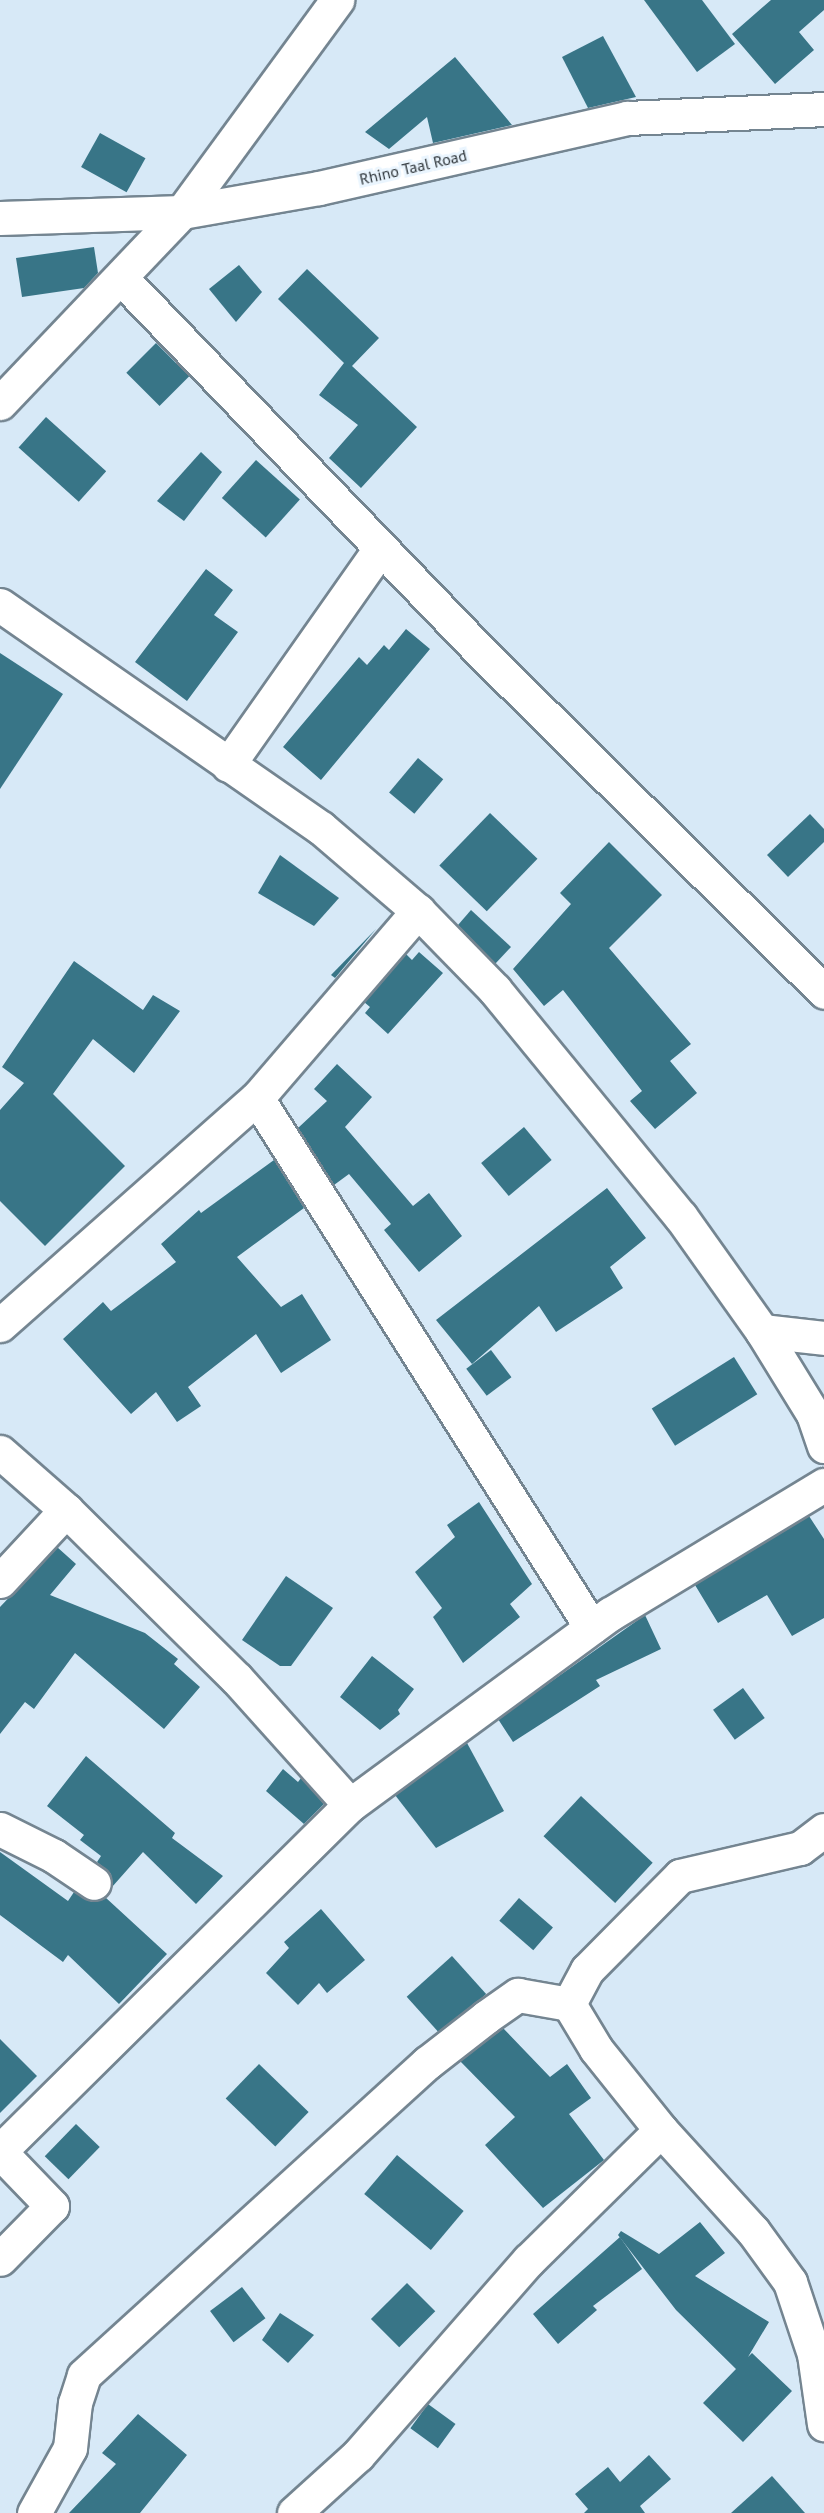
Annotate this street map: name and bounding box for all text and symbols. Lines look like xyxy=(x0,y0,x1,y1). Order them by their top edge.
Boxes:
street label: Rhino Taal Road xyxy=(357,145,469,189)

